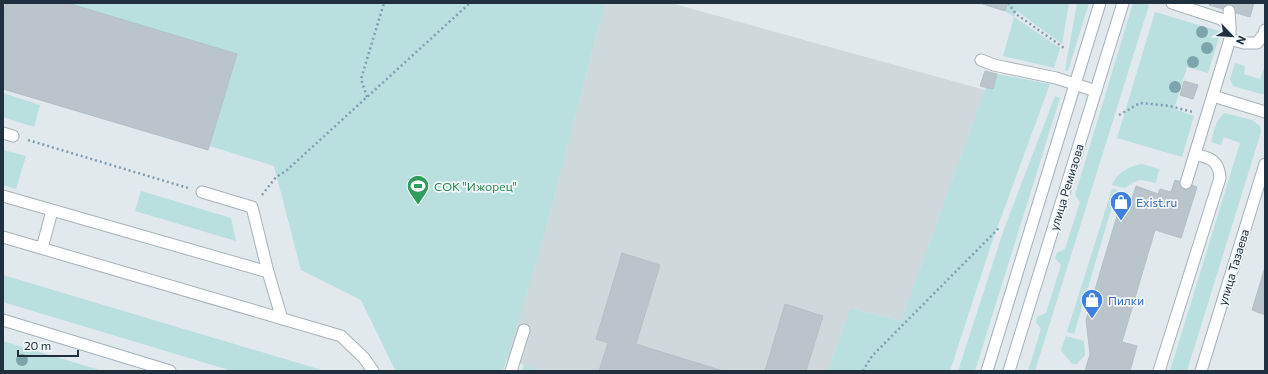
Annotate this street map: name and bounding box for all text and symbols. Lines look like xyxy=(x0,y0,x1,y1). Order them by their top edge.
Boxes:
north arrow xyxy=(1212,16,1252,56)
text: N xyxy=(1234,34,1249,47)
street label: улица Ремизова xyxy=(1046,142,1086,232)
sports icon: СОК "Ижорец" xyxy=(405,173,431,206)
place label: СОК "Ижорец" xyxy=(434,179,517,193)
shop icon: Exist.ru xyxy=(1108,189,1134,222)
place label: Exist.ru xyxy=(1136,195,1177,209)
street label: улица Тазаева xyxy=(1215,227,1251,307)
shop icon: Пилки xyxy=(1079,287,1105,320)
place label: Пилки xyxy=(1108,293,1144,307)
scale bar xyxy=(18,332,78,358)
text: 20 m xyxy=(24,338,51,352)

